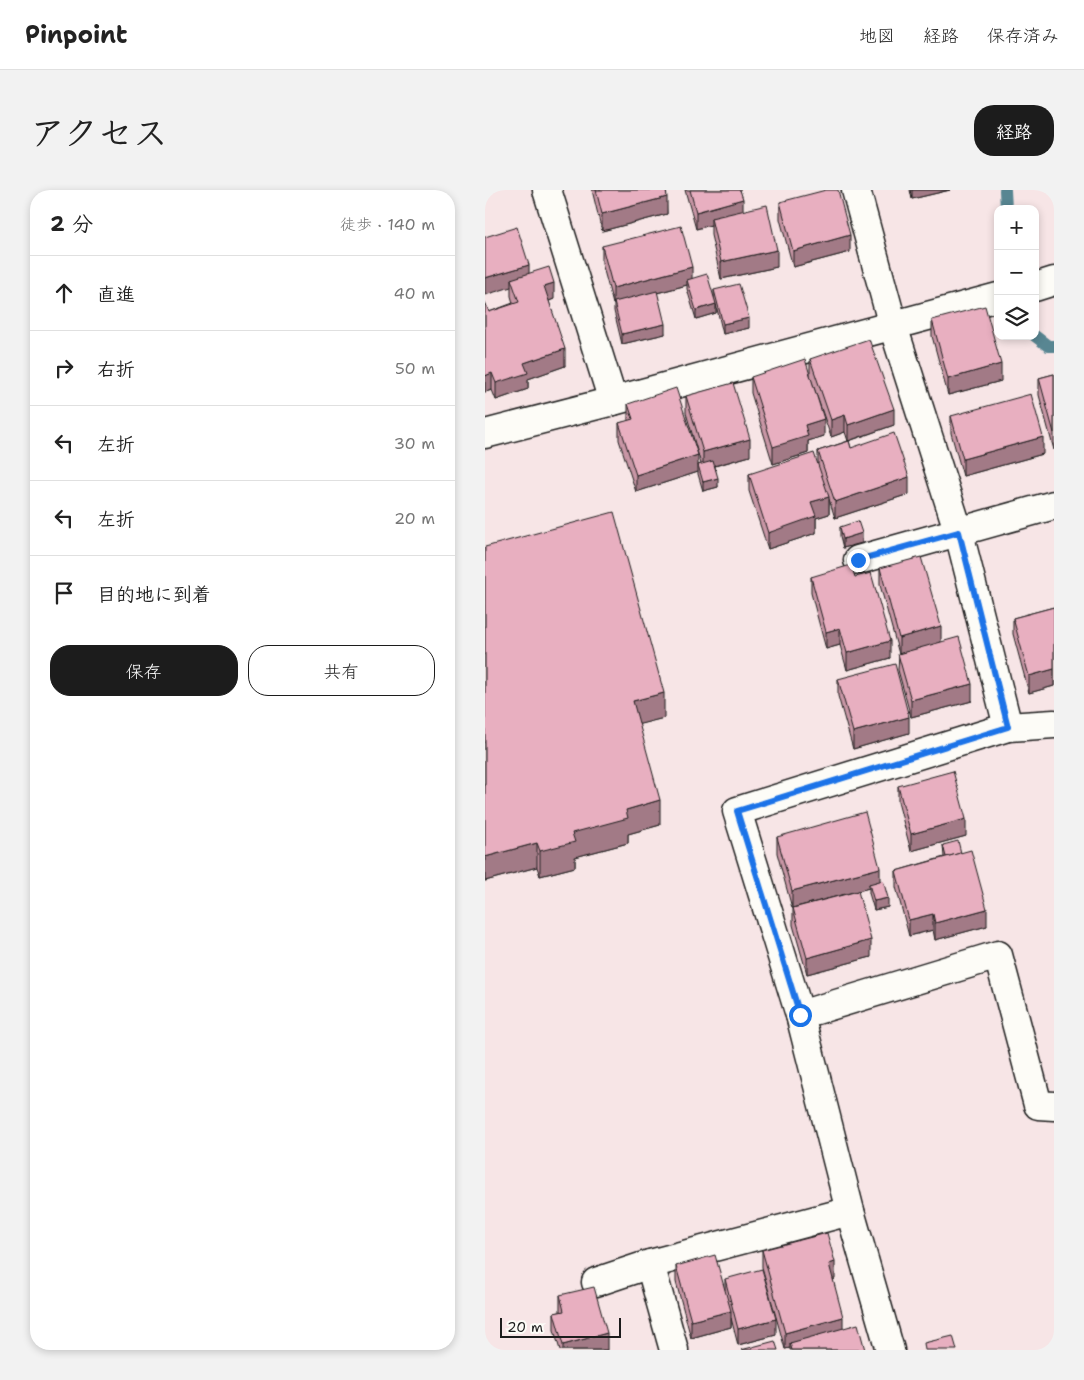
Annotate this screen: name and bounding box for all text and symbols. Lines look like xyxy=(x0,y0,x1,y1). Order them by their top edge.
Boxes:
text: Pinpoint xyxy=(25,19,127,51)
text: 地図 xyxy=(859,24,895,48)
text: 経路 xyxy=(923,24,959,48)
text: 保存済み xyxy=(987,24,1059,48)
button: 経路 xyxy=(974,105,1054,156)
text: アクセス xyxy=(30,109,168,156)
map controls xyxy=(994,205,1039,340)
button: + xyxy=(994,205,1039,250)
text: 2 分 xyxy=(50,210,93,238)
text: 徒歩 · 140 m xyxy=(340,214,435,235)
button: − xyxy=(994,250,1039,295)
icon: ahead xyxy=(50,279,78,307)
text: 直進 xyxy=(97,282,135,307)
text: 40 m xyxy=(393,283,435,304)
button: layers xyxy=(994,295,1039,340)
icon: right xyxy=(50,354,78,382)
text: 右折 xyxy=(97,357,135,382)
text: 50 m xyxy=(395,358,435,379)
icon: left xyxy=(50,429,78,457)
text: 左折 xyxy=(97,432,135,457)
text: 30 m xyxy=(394,433,435,454)
icon: left xyxy=(50,504,78,532)
text: 左折 xyxy=(97,507,135,532)
text: 20 m xyxy=(394,508,435,529)
route end xyxy=(847,549,870,572)
icon: arrive xyxy=(50,579,78,607)
text: 目的地に到着 xyxy=(97,582,211,607)
button: 保存 xyxy=(50,645,238,696)
button: 共有 xyxy=(248,645,435,696)
route start xyxy=(789,1004,812,1027)
scale bar xyxy=(500,1315,621,1338)
text: 20 m xyxy=(507,1318,543,1336)

